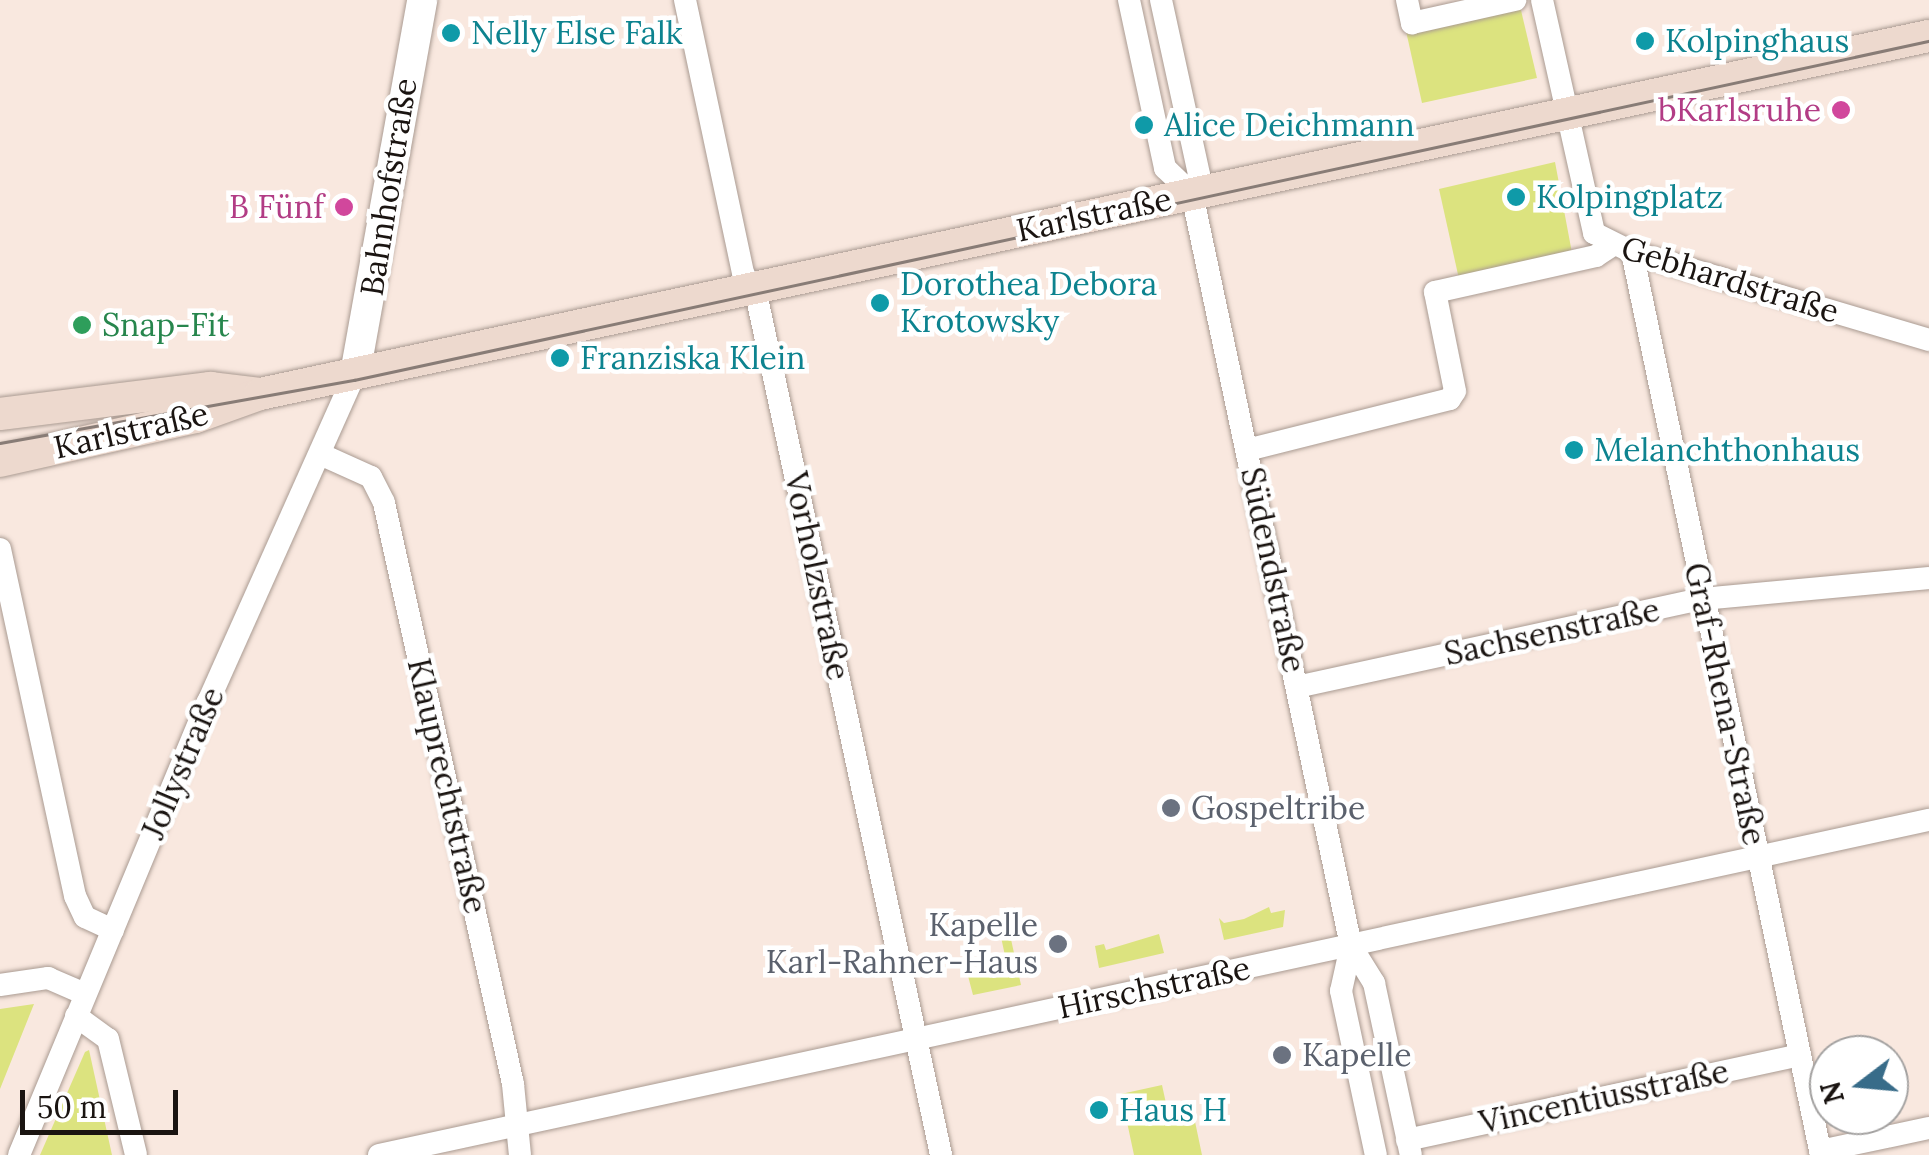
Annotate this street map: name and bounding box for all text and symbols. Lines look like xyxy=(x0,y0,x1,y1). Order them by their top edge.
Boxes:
place label: Nelly Else Falk xyxy=(471,14,683,52)
marker: Nelly Else Falk xyxy=(440,22,462,44)
place label: Kolpinghaus xyxy=(1665,22,1849,60)
marker: Kolpinghaus xyxy=(1634,30,1656,52)
street label: Bahnhofstraße xyxy=(353,75,425,299)
place label: bKarlsruhe xyxy=(1658,91,1821,129)
marker: bKarlsruhe xyxy=(1830,99,1852,121)
place label: Alice Deichmann xyxy=(1164,106,1415,144)
marker: Alice Deichmann xyxy=(1133,114,1155,136)
place label: Kolpingplatz xyxy=(1536,178,1723,216)
street label: Karlstraße xyxy=(1013,180,1175,250)
marker: Kolpingplatz xyxy=(1505,186,1527,208)
place label: B Fünf xyxy=(229,188,324,226)
marker: B Fünf xyxy=(333,196,355,218)
street label: Gebhardstraße xyxy=(1617,229,1843,331)
place label: Dorothea Debora Krotowsky xyxy=(900,266,1157,341)
marker: Dorothea Debora Krotowsky xyxy=(869,292,891,314)
place label: Snap-Fit xyxy=(102,306,229,344)
marker: Snap-Fit xyxy=(71,314,93,336)
place label: Franziska Klein xyxy=(580,339,805,377)
marker: Franziska Klein xyxy=(549,347,571,369)
street label: Karlstraße xyxy=(50,395,212,467)
place label: Melanchthonhaus xyxy=(1594,431,1860,469)
marker: Melanchthonhaus xyxy=(1563,439,1585,461)
street label: Südendstraße xyxy=(1233,464,1313,676)
street label: Vorholzstraße xyxy=(776,469,858,683)
street label: Graf-Rhena-Straße xyxy=(1676,559,1774,849)
street label: Sachsenstraße xyxy=(1441,590,1663,674)
street label: Klauprechtstraße xyxy=(399,655,495,917)
street label: Jollystraße xyxy=(134,681,232,845)
place label: Gospeltribe xyxy=(1191,789,1365,827)
marker: Gospeltribe xyxy=(1160,797,1182,819)
place label: Kapelle Karl-Rahner-Haus xyxy=(766,907,1038,982)
marker: Kapelle Karl-Rahner-Haus xyxy=(1047,933,1069,955)
street label: Hirschstraße xyxy=(1055,949,1253,1027)
north arrow xyxy=(1809,1035,1909,1135)
place label: Kapelle xyxy=(1302,1036,1412,1074)
marker: Kapelle xyxy=(1271,1044,1293,1066)
street label: Vincentiusstraße xyxy=(1476,1052,1732,1142)
scale bar xyxy=(25,1070,182,1132)
text: N xyxy=(1812,1077,1852,1108)
text: 50 m xyxy=(37,1088,107,1126)
place label: Haus H xyxy=(1119,1091,1227,1129)
marker: Haus H xyxy=(1088,1099,1110,1121)

